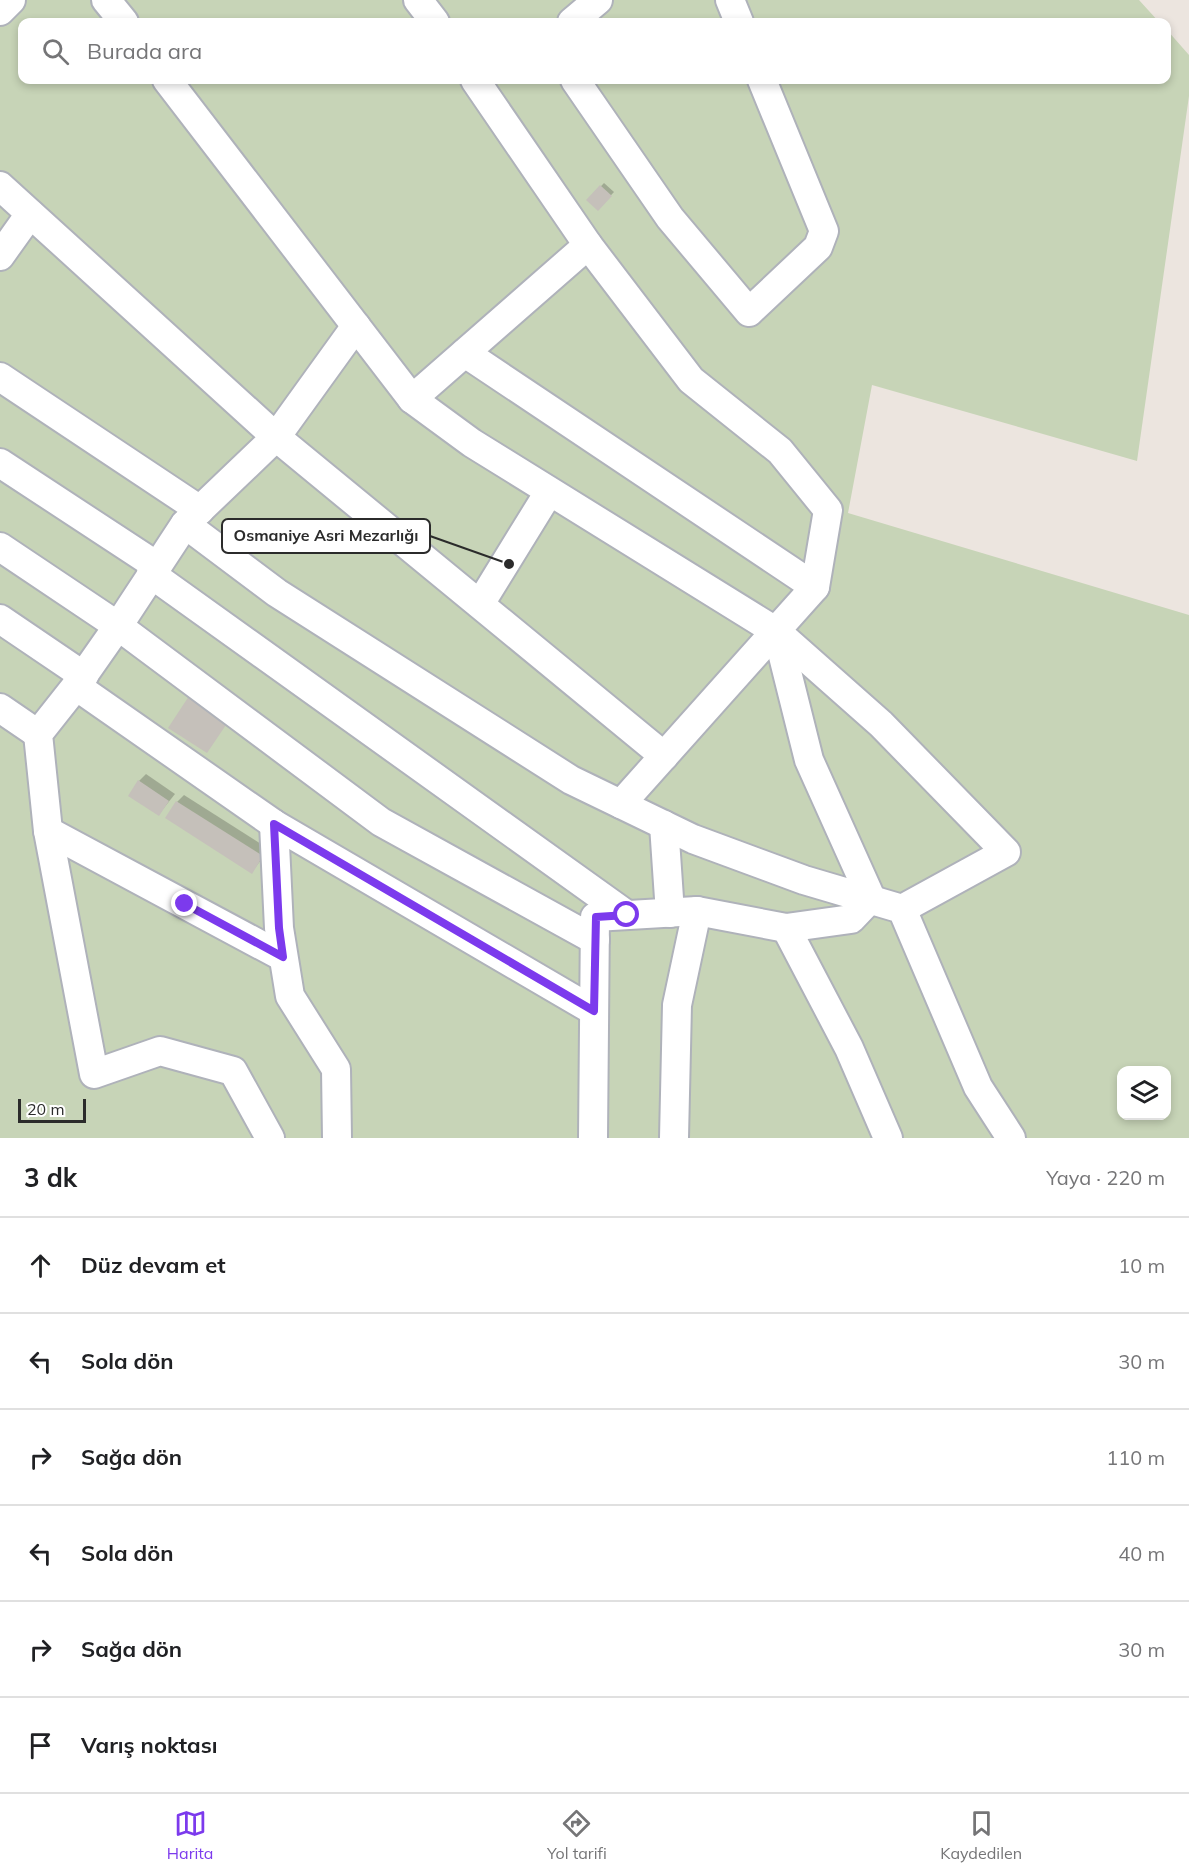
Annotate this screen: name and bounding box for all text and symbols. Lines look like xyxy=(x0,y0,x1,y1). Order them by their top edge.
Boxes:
search box xyxy=(18,18,1171,84)
icon: search xyxy=(39,35,72,68)
text: Burada ara xyxy=(87,37,202,65)
callout: Osmaniye Asri Mezarlığı xyxy=(222,519,430,553)
text: Osmaniye Asri Mezarlığı xyxy=(234,525,418,545)
route end xyxy=(171,890,197,916)
route start xyxy=(613,901,639,927)
map controls xyxy=(1117,1066,1171,1120)
button: layers xyxy=(1117,1066,1171,1120)
scale bar xyxy=(18,1096,86,1124)
text: 20 m xyxy=(27,1099,64,1119)
text: 3 dk xyxy=(24,1161,77,1194)
text: Yaya · 220 m xyxy=(1046,1165,1165,1190)
icon: ahead xyxy=(24,1249,57,1282)
text: Düz devam et xyxy=(81,1251,226,1279)
text: 10 m xyxy=(1118,1253,1165,1278)
icon: left xyxy=(24,1345,57,1378)
text: Sola dön xyxy=(81,1347,174,1375)
text: 30 m xyxy=(1118,1349,1165,1374)
icon: right xyxy=(24,1441,57,1474)
text: Sağa dön xyxy=(81,1443,182,1471)
text: 110 m xyxy=(1106,1445,1165,1470)
icon: left xyxy=(24,1537,57,1570)
text: Sola dön xyxy=(81,1539,174,1567)
text: 40 m xyxy=(1118,1541,1165,1566)
icon: right xyxy=(24,1633,57,1666)
text: Sağa dön xyxy=(81,1635,182,1663)
text: 30 m xyxy=(1118,1637,1165,1662)
icon: arrive xyxy=(24,1729,57,1762)
text: Varış noktası xyxy=(81,1731,217,1759)
tab: Harita xyxy=(167,1807,213,1863)
tab: Yol tarifi xyxy=(547,1807,607,1863)
tab: Kaydedilen xyxy=(940,1807,1022,1863)

